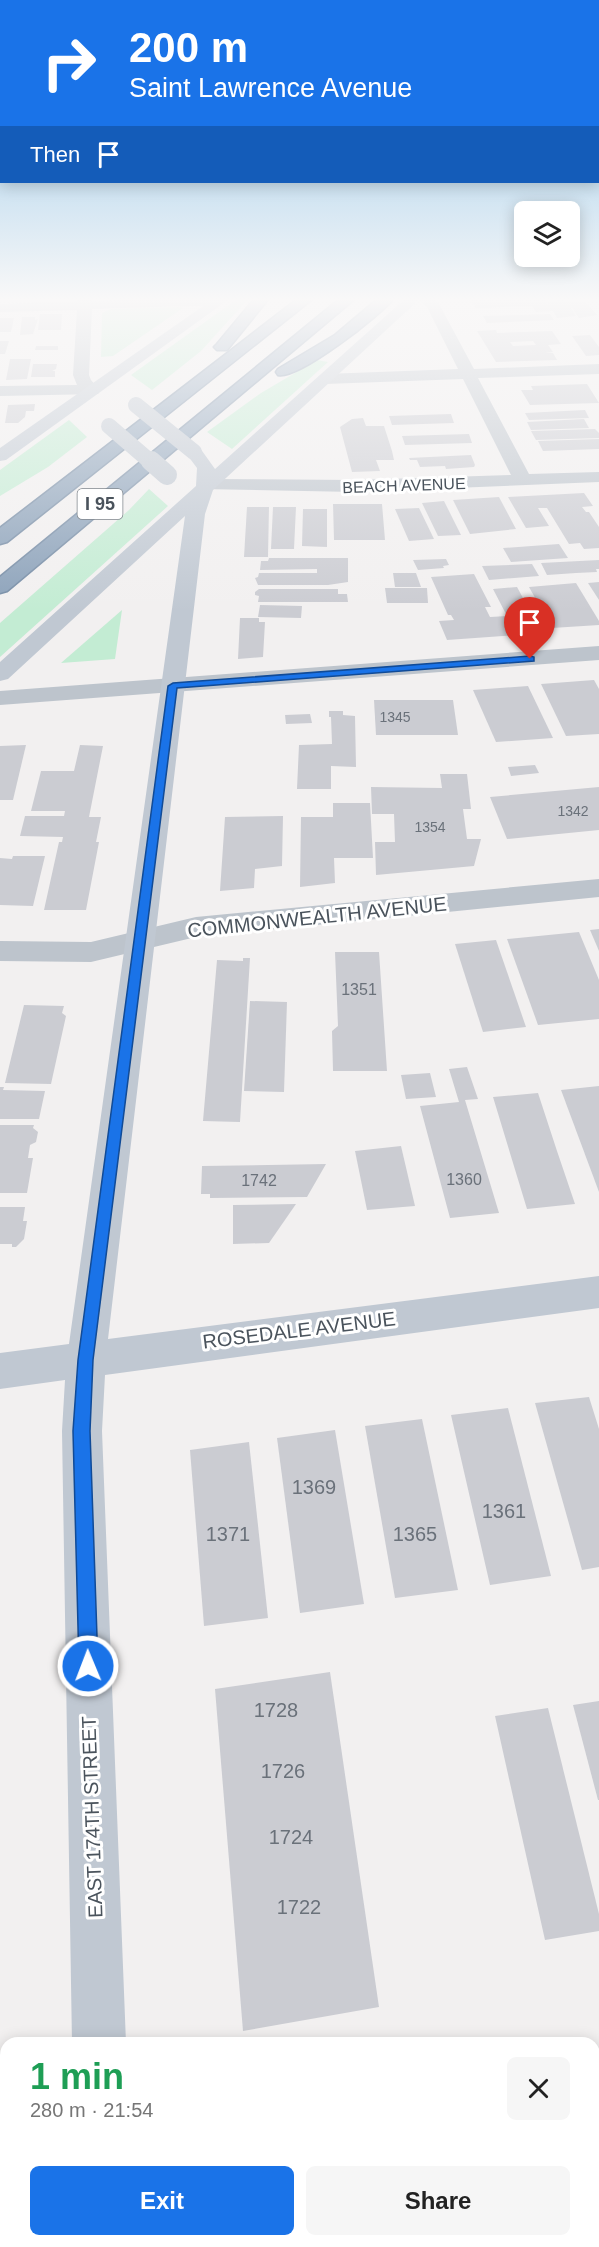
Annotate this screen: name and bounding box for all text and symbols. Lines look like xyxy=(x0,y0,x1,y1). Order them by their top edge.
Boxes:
icon: right xyxy=(30,24,108,102)
text: 200 m xyxy=(129,24,248,71)
text: Saint Lawrence Avenue xyxy=(129,73,412,103)
icon: arrive xyxy=(92,138,125,171)
text: Then xyxy=(30,142,80,167)
map controls xyxy=(514,201,580,267)
button: layers xyxy=(514,201,580,267)
street label: BEACH AVENUE xyxy=(342,475,466,496)
road number: I 95 xyxy=(78,489,122,519)
pin xyxy=(504,597,555,659)
icon: arrive xyxy=(513,606,546,639)
house number: 1345 xyxy=(379,709,411,725)
house number: 1342 xyxy=(557,803,589,819)
house number: 1354 xyxy=(414,819,446,835)
street label: COMMONWEALTH AVENUE xyxy=(186,892,448,942)
house number: 1351 xyxy=(341,981,377,998)
house number: 1360 xyxy=(446,1171,482,1188)
house number: 1742 xyxy=(241,1172,277,1189)
street label: ROSEDALE AVENUE xyxy=(201,1307,397,1353)
house number: 1369 xyxy=(292,1476,336,1498)
house number: 1361 xyxy=(482,1500,526,1522)
house number: 1371 xyxy=(206,1523,250,1545)
house number: 1365 xyxy=(393,1523,437,1545)
position arrow xyxy=(56,1634,120,1698)
house number: 1728 xyxy=(254,1699,298,1721)
street label: EAST 174TH STREET xyxy=(77,1716,107,1918)
house number: 1726 xyxy=(261,1760,305,1782)
house number: 1724 xyxy=(269,1826,313,1848)
house number: 1722 xyxy=(277,1896,321,1918)
text: 1 min xyxy=(30,2056,124,2097)
button: close xyxy=(507,2057,570,2120)
text: 280 m · 21:54 xyxy=(30,2099,153,2121)
button: Exit xyxy=(30,2166,294,2235)
button: Share xyxy=(306,2166,570,2235)

